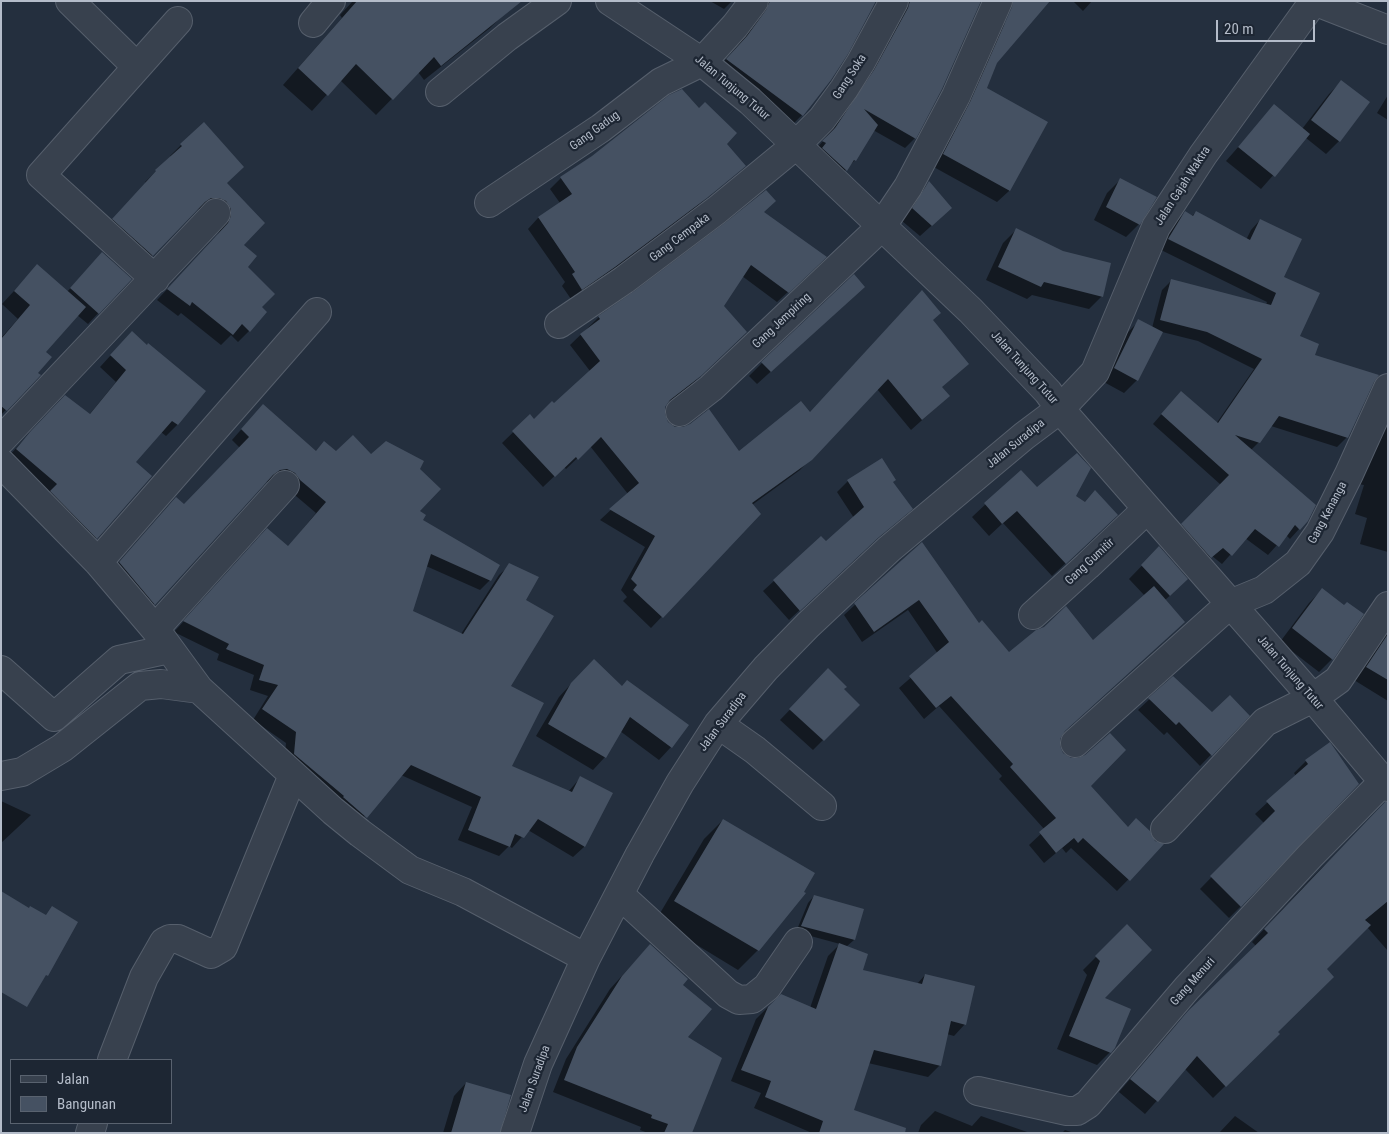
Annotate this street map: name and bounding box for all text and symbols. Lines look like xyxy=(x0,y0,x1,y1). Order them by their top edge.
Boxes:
scale bar xyxy=(1219,10,1318,42)
text: 20 m xyxy=(1224,20,1254,38)
street label: Jalan Tunjung Tutur xyxy=(692,52,772,124)
street label: Gang Soka xyxy=(830,52,870,102)
street label: Gang Gadug xyxy=(567,108,623,154)
street label: Jalan Gajah Waktra xyxy=(1152,144,1214,228)
street label: Gang Cempaka xyxy=(647,211,713,265)
street label: Gang Jempiring xyxy=(750,290,814,352)
street label: Jalan Tunjung Tutur xyxy=(987,328,1061,408)
street label: Jalan Suradipa xyxy=(984,416,1048,472)
street label: Gang Kenanga xyxy=(1306,479,1350,547)
street label: Gang Gumitir xyxy=(1062,536,1118,588)
street label: Jalan Tunjung Tutur xyxy=(1254,633,1326,713)
street label: Jalan Suradipa xyxy=(696,690,750,754)
street label: Gang Menuri xyxy=(1168,955,1218,1009)
street label: Jalan Suradipa xyxy=(516,1044,554,1114)
legend xyxy=(10,1059,172,1124)
text: Jalan xyxy=(57,1070,89,1088)
text: Bangunan xyxy=(57,1095,116,1113)

